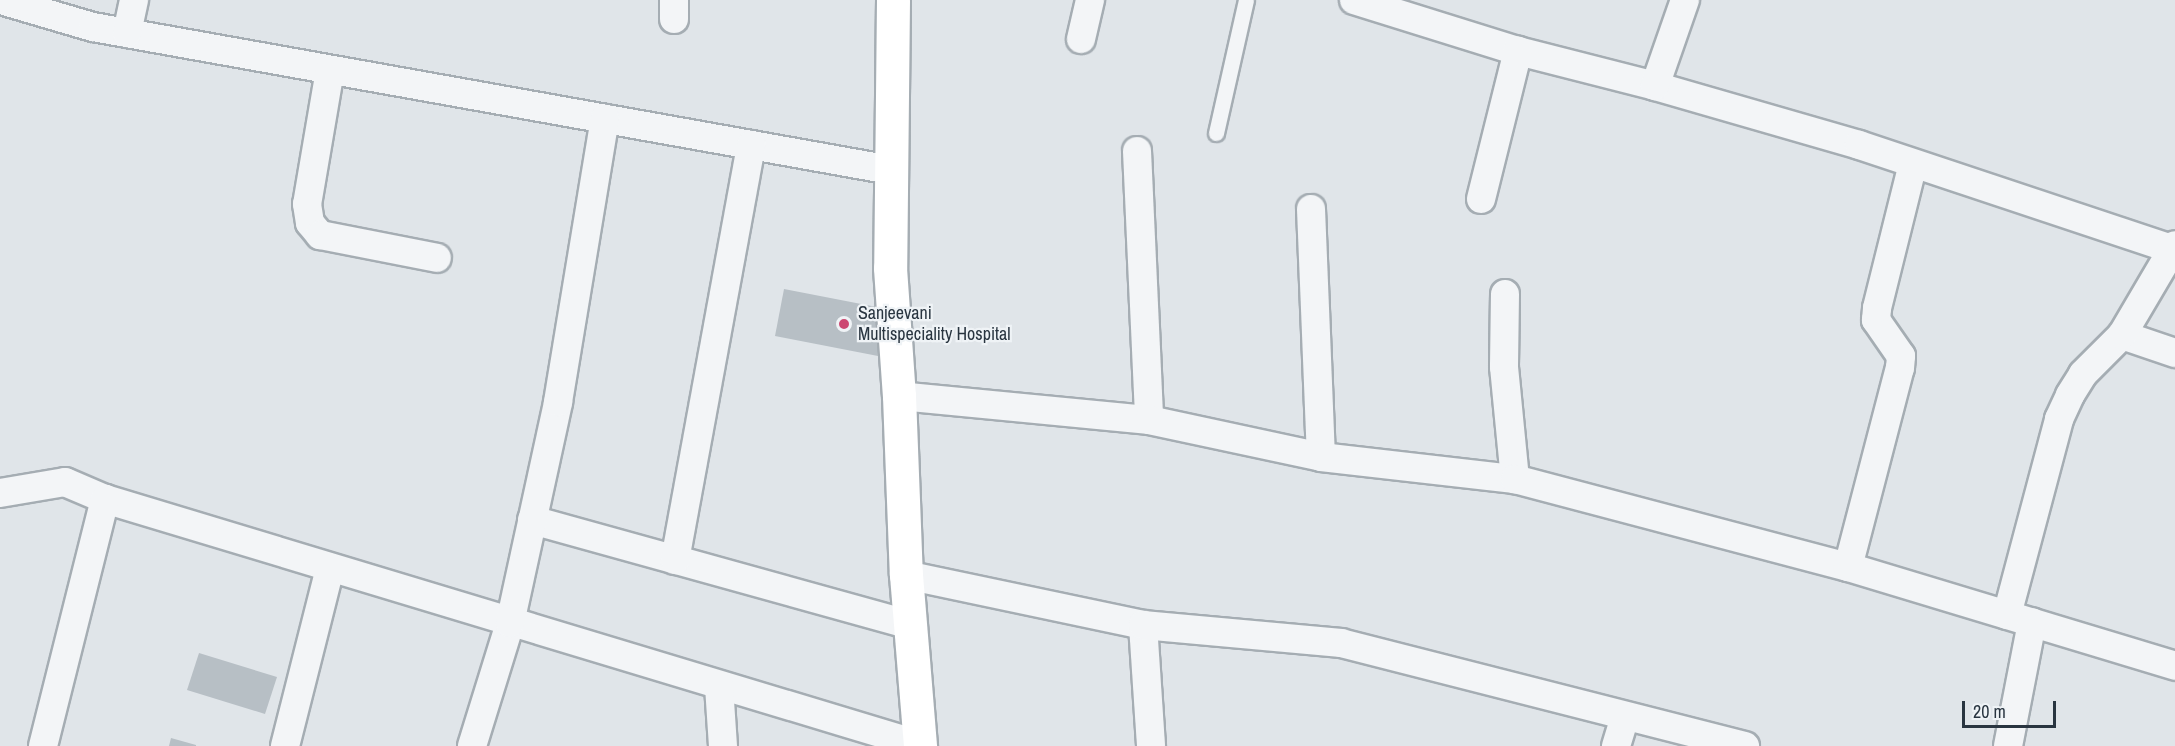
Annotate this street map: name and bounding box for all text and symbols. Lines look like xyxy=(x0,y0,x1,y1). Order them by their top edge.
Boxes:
place label: Sanjeevani Multispeciality Hospital xyxy=(858,303,1011,346)
marker: Sanjeevani Multispeciality Hospital xyxy=(835,315,853,333)
scale bar xyxy=(1965,689,2060,727)
text: 20 m xyxy=(1973,699,2006,724)

